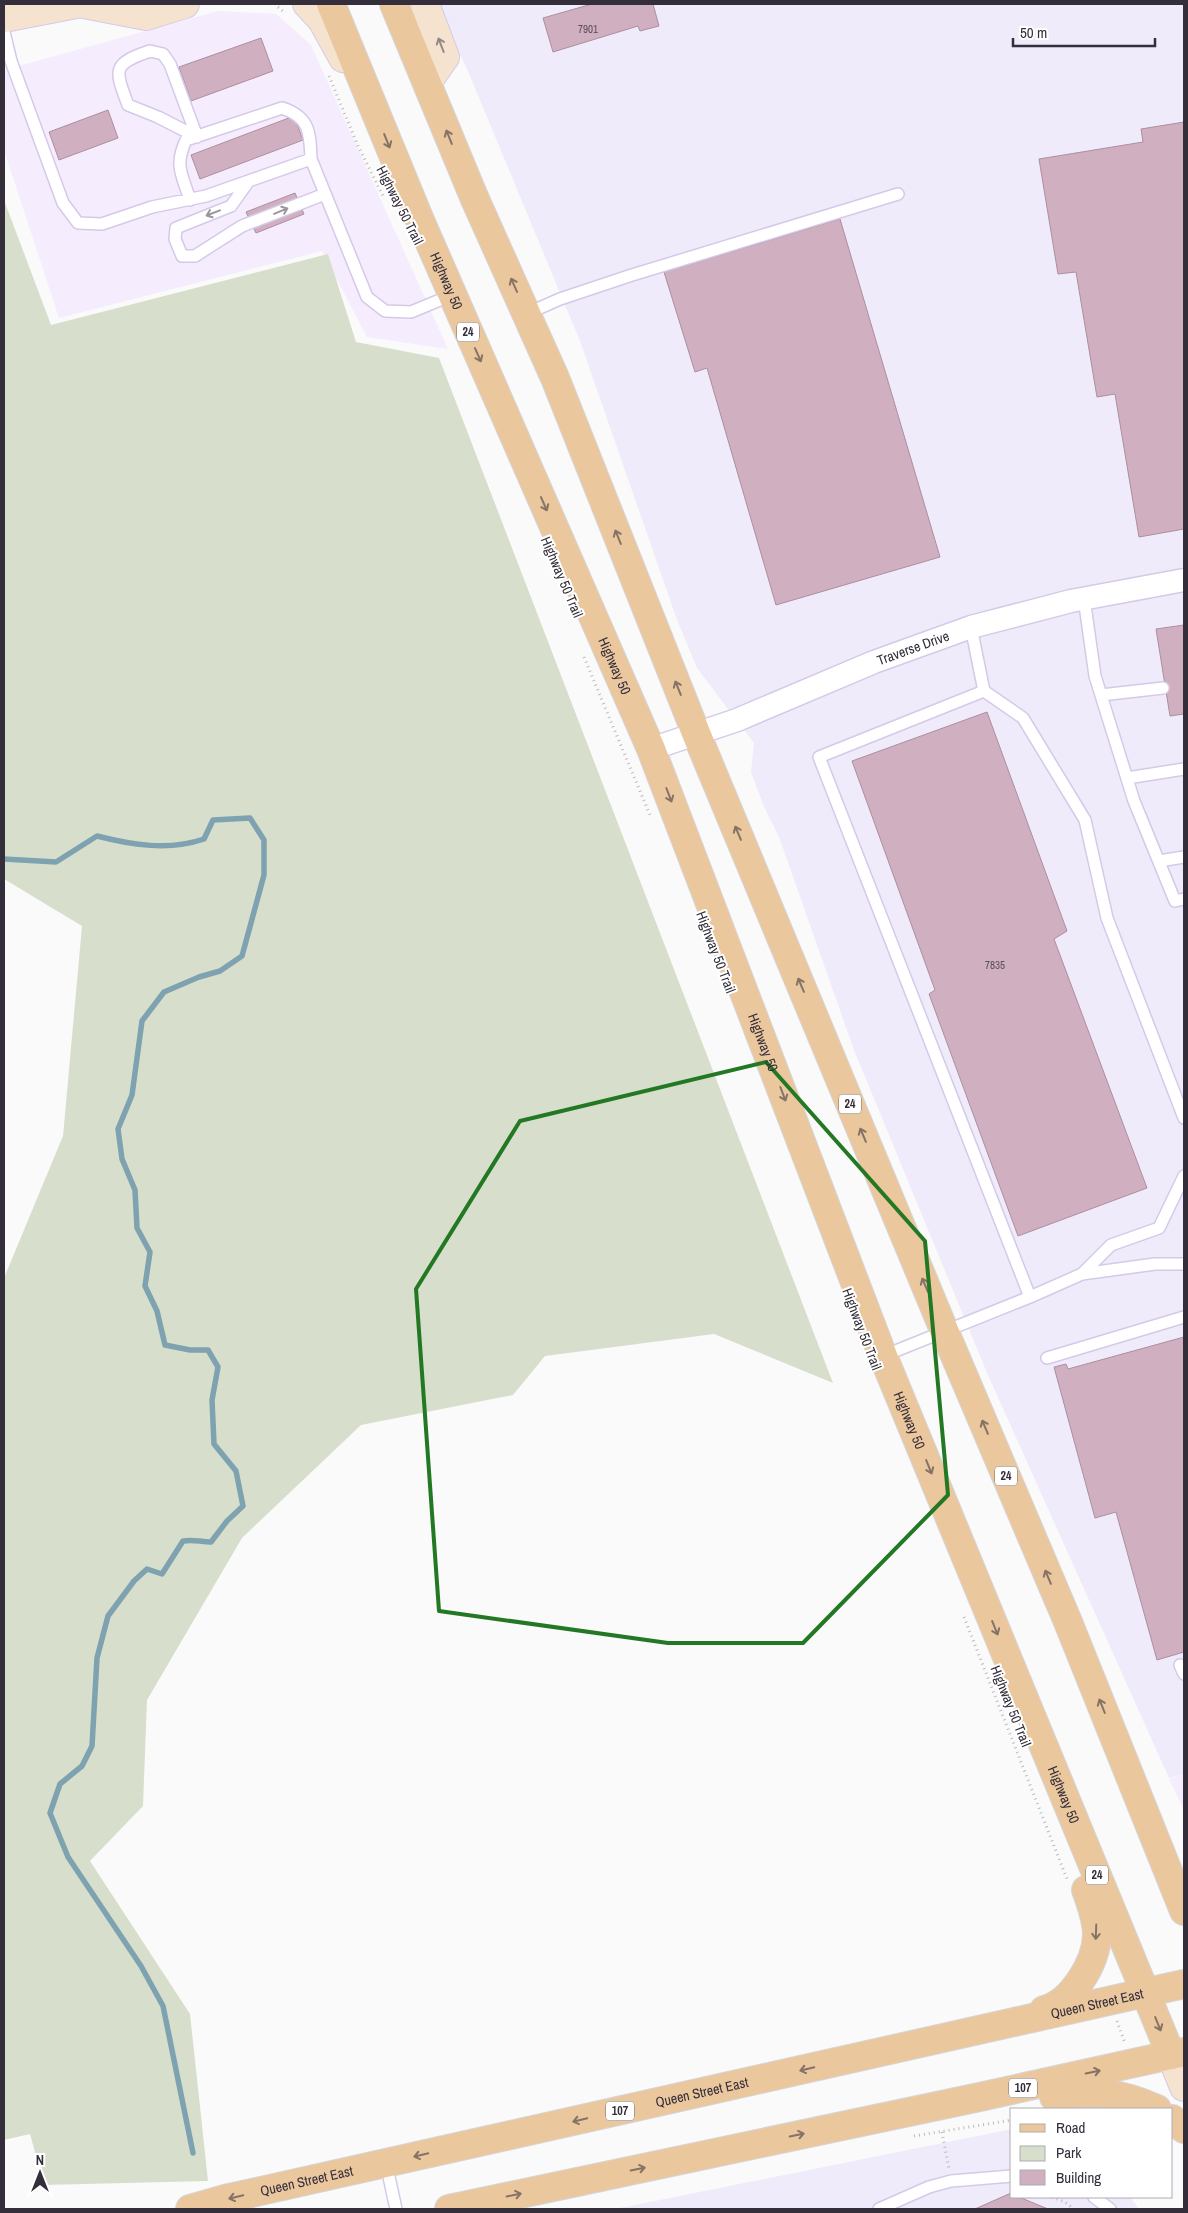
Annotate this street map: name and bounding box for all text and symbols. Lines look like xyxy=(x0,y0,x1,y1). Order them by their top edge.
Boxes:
scale bar xyxy=(1013,15,1156,47)
house number: 7901 xyxy=(578,22,598,36)
text: 50 m xyxy=(1020,22,1047,43)
one-way arrow xyxy=(435,38,445,53)
one-way arrow xyxy=(443,129,452,144)
one-way arrow xyxy=(382,133,392,148)
street label: Highway 50 Trail xyxy=(372,163,428,247)
one-way arrow xyxy=(272,206,288,215)
one-way arrow xyxy=(206,209,221,218)
street label: Highway 50 xyxy=(426,249,467,312)
one-way arrow xyxy=(508,278,518,293)
road number: 24 xyxy=(457,322,479,342)
one-way arrow xyxy=(474,347,484,362)
one-way arrow xyxy=(540,496,549,511)
one-way arrow xyxy=(613,530,623,545)
street label: Highway 50 Trail xyxy=(537,534,587,620)
street label: Traverse Drive xyxy=(874,627,952,669)
street label: Highway 50 xyxy=(594,634,635,697)
one-way arrow xyxy=(673,681,683,696)
one-way arrow xyxy=(665,787,674,802)
one-way arrow xyxy=(732,826,742,841)
street label: Highway 50 Trail xyxy=(692,909,740,995)
house number: 7835 xyxy=(985,958,1005,972)
one-way arrow xyxy=(796,978,805,993)
street label: Highway 50 xyxy=(744,1011,782,1074)
one-way arrow xyxy=(779,1086,788,1101)
road number: 24 xyxy=(839,1094,861,1114)
one-way arrow xyxy=(858,1128,867,1143)
one-way arrow xyxy=(920,1278,930,1293)
street label: Highway 50 Trail xyxy=(838,1286,886,1372)
street label: Highway 50 xyxy=(890,1389,929,1452)
one-way arrow xyxy=(980,1420,989,1435)
one-way arrow xyxy=(925,1459,934,1474)
road number: 24 xyxy=(995,1466,1017,1485)
one-way arrow xyxy=(1043,1570,1053,1585)
one-way arrow xyxy=(991,1620,1000,1635)
street label: Highway 50 Trail xyxy=(987,1663,1035,1749)
one-way arrow xyxy=(1096,1698,1105,1713)
street label: Highway 50 xyxy=(1044,1763,1084,1826)
road number: 24 xyxy=(1086,1866,1108,1884)
one-way arrow xyxy=(1091,1924,1101,1940)
street label: Queen Street East xyxy=(1049,1984,1145,2023)
one-way arrow xyxy=(1154,2016,1164,2031)
one-way arrow xyxy=(799,2065,815,2074)
one-way arrow xyxy=(1085,2067,1101,2077)
street label: Queen Street East xyxy=(654,2073,750,2111)
road number: 107 xyxy=(1009,2078,1037,2098)
road number: 107 xyxy=(606,2102,634,2120)
legend xyxy=(1010,2108,1173,2198)
one-way arrow xyxy=(572,2116,588,2125)
text: Road xyxy=(1056,2117,1085,2138)
one-way arrow xyxy=(789,2129,805,2139)
text: Park xyxy=(1056,2142,1082,2163)
north arrow xyxy=(15,2148,65,2198)
text: N xyxy=(36,2151,44,2169)
one-way arrow xyxy=(414,2151,430,2160)
street label: Queen Street East xyxy=(258,2162,355,2200)
one-way arrow xyxy=(630,2164,646,2173)
text: Building xyxy=(1056,2167,1101,2188)
one-way arrow xyxy=(505,2190,521,2200)
one-way arrow xyxy=(229,2193,245,2202)

